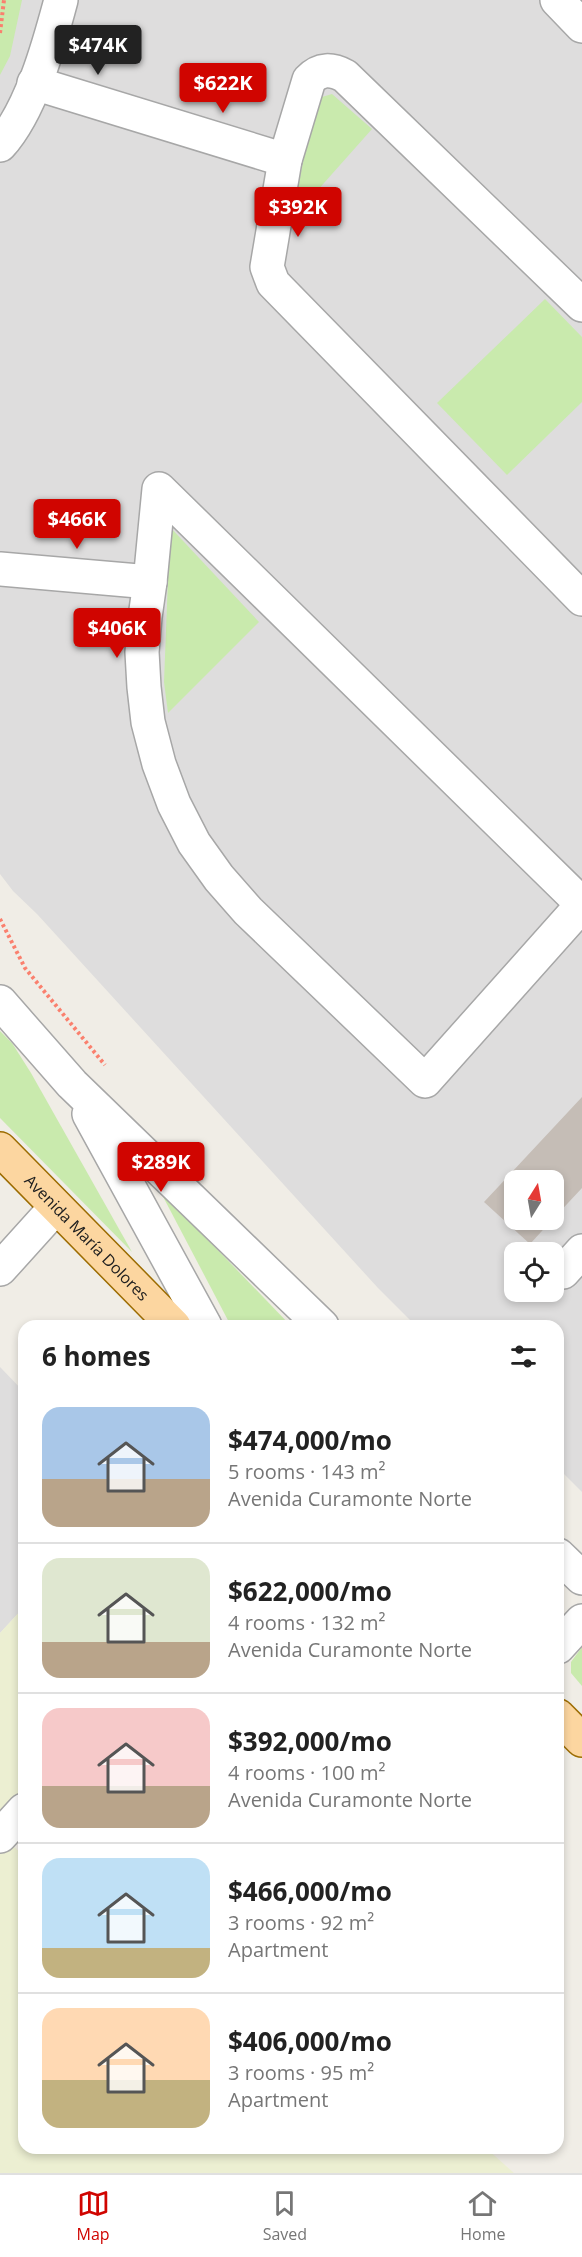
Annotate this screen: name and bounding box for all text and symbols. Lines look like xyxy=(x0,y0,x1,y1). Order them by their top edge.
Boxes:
pin: $474K xyxy=(56,25,140,76)
text: $474K xyxy=(68,31,128,58)
pin: $622K xyxy=(181,63,265,114)
text: $622K xyxy=(193,69,253,96)
pin: $392K xyxy=(256,187,340,238)
text: $392K xyxy=(268,193,328,220)
pin: $466K xyxy=(35,499,119,550)
text: $466K xyxy=(47,505,107,532)
pin: $406K xyxy=(75,608,159,659)
text: $406K xyxy=(87,614,147,641)
pin: $289K xyxy=(119,1142,203,1193)
text: $289K xyxy=(131,1148,191,1175)
street label: Avenida María Dolores xyxy=(20,1170,154,1305)
north arrow xyxy=(504,1170,564,1230)
map controls xyxy=(504,1170,564,1302)
button: locate xyxy=(504,1242,564,1302)
text: 6 homes xyxy=(42,1338,151,1374)
icon: filters xyxy=(507,1340,540,1373)
text: $474,000/mo xyxy=(228,1422,392,1458)
icon: home xyxy=(90,1431,162,1503)
text: 5 rooms · 143 m² xyxy=(228,1458,386,1485)
text: Avenida Curamonte Norte xyxy=(228,1485,472,1512)
text: $622,000/mo xyxy=(228,1573,392,1609)
icon: home xyxy=(90,1582,162,1654)
text: 4 rooms · 132 m² xyxy=(228,1609,386,1636)
text: Avenida Curamonte Norte xyxy=(228,1636,472,1663)
text: $392,000/mo xyxy=(228,1723,392,1759)
icon: home xyxy=(90,1732,162,1804)
text: 4 rooms · 100 m² xyxy=(228,1759,386,1786)
text: Avenida Curamonte Norte xyxy=(228,1786,472,1813)
text: $466,000/mo xyxy=(228,1873,392,1909)
icon: home xyxy=(90,1882,162,1954)
text: 3 rooms · 92 m² xyxy=(228,1909,374,1936)
text: Apartment xyxy=(228,1936,328,1963)
text: $406,000/mo xyxy=(228,2023,392,2059)
icon: home xyxy=(90,2032,162,2104)
text: 3 rooms · 95 m² xyxy=(228,2059,374,2086)
text: Apartment xyxy=(228,2086,328,2113)
tab: Map xyxy=(77,2187,110,2245)
tab: Saved xyxy=(263,2187,307,2245)
tab: Home xyxy=(460,2187,505,2245)

